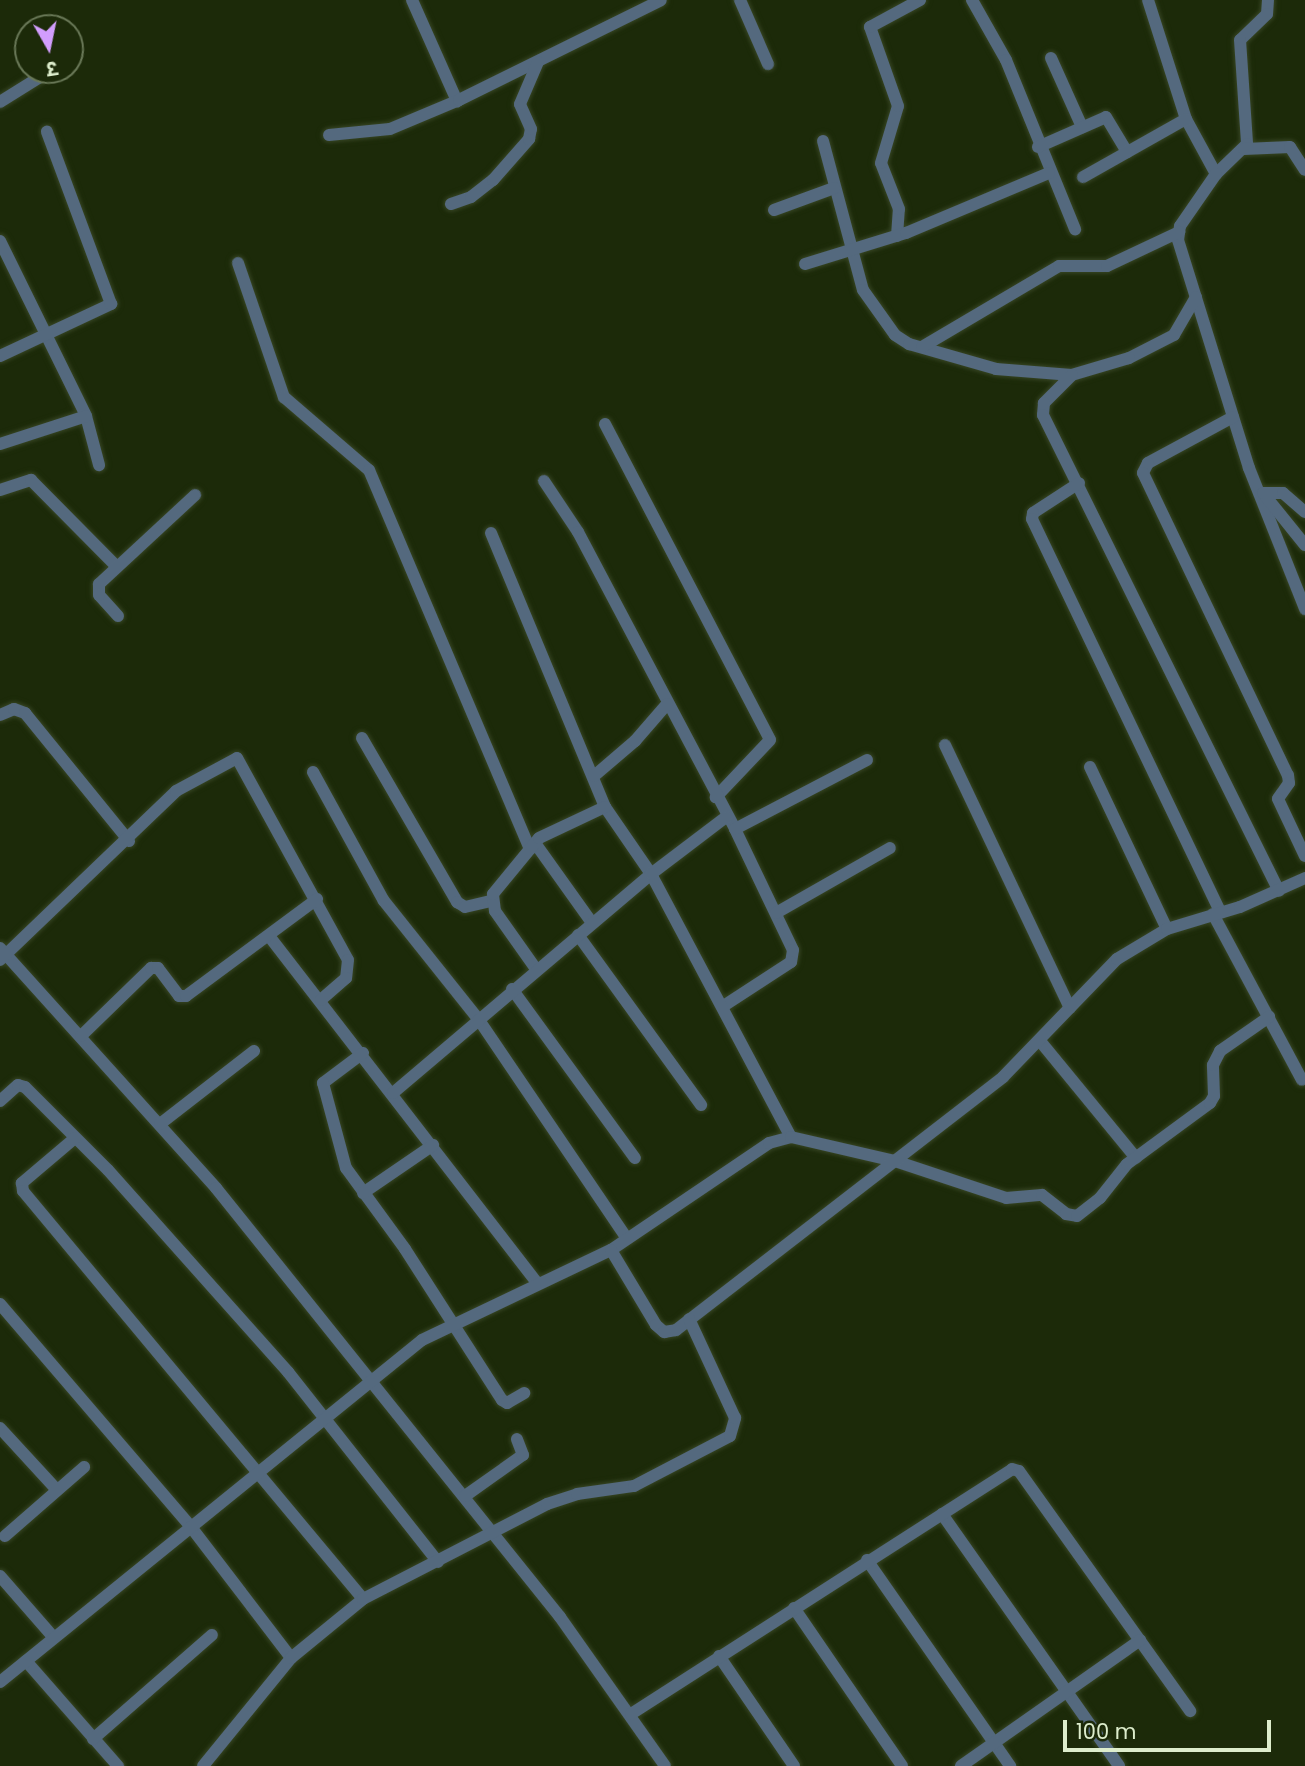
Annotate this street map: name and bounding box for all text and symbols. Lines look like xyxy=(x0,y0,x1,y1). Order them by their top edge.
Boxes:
north arrow xyxy=(14,14,84,84)
text: उ xyxy=(45,54,59,82)
scale bar xyxy=(1067,1706,1275,1750)
text: 100 m xyxy=(1076,1717,1136,1746)

